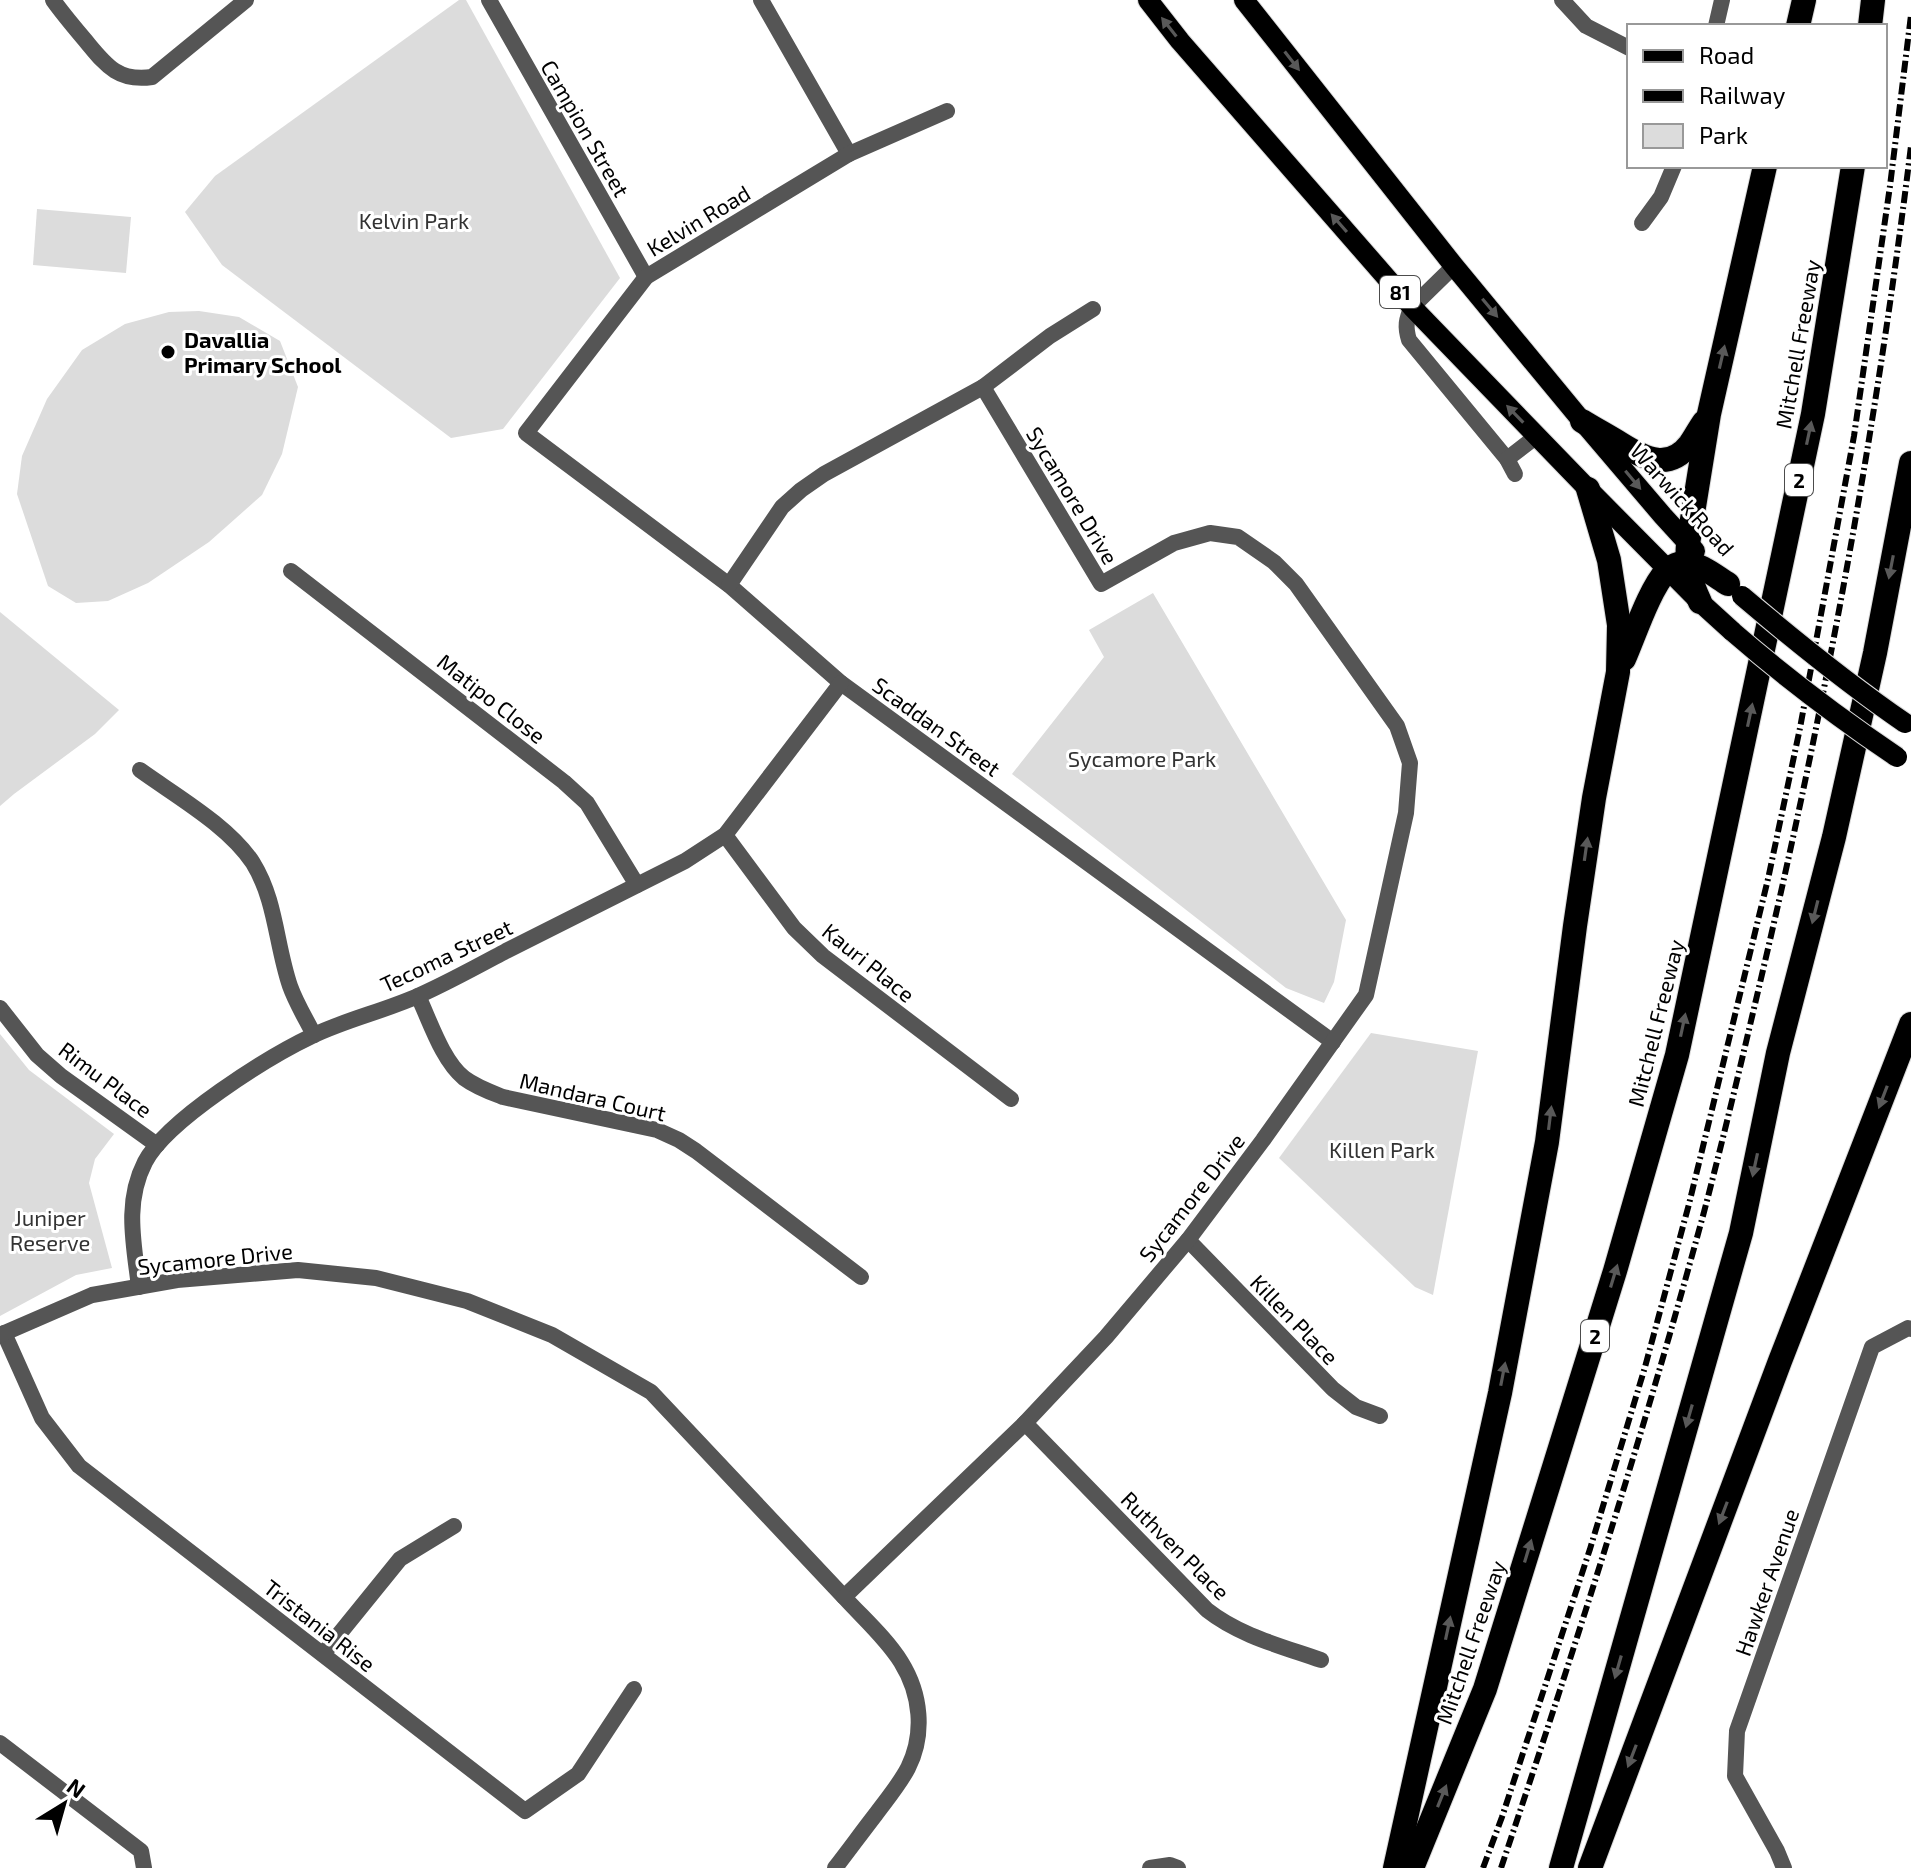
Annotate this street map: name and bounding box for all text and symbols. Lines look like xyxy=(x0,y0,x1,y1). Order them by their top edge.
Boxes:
one-way arrow xyxy=(1161,17,1177,37)
legend xyxy=(1627,24,1887,168)
text: Road xyxy=(1699,40,1754,69)
one-way arrow xyxy=(1284,51,1300,71)
street label: Campion Street xyxy=(536,55,636,201)
text: Railway xyxy=(1699,80,1786,109)
text: Park xyxy=(1699,120,1748,149)
street label: Kelvin Road xyxy=(642,179,754,261)
park label: Kelvin Park xyxy=(359,207,469,233)
one-way arrow xyxy=(1331,213,1348,233)
street label: Mitchell Freeway xyxy=(1769,257,1825,431)
road number: 81 xyxy=(1380,276,1420,308)
one-way arrow xyxy=(1481,298,1498,318)
place label: Davallia Primary School xyxy=(184,326,342,378)
marker: Davallia Primary School xyxy=(159,343,177,361)
one-way arrow xyxy=(1716,344,1728,369)
one-way arrow xyxy=(1507,405,1525,424)
one-way arrow xyxy=(1803,420,1816,445)
street label: Sycamore Drive xyxy=(1022,422,1124,568)
street label: Warwick Road xyxy=(1626,437,1740,561)
road number: 2 xyxy=(1785,464,1813,496)
one-way arrow xyxy=(1623,471,1641,490)
one-way arrow xyxy=(1885,555,1897,580)
street label: Matipo Close xyxy=(433,648,551,748)
street label: Scaddan Street xyxy=(868,671,1006,781)
one-way arrow xyxy=(1744,702,1757,727)
park label: Sycamore Park xyxy=(1068,745,1216,771)
one-way arrow xyxy=(1581,836,1593,861)
one-way arrow xyxy=(1808,900,1820,925)
street label: Tecoma Street xyxy=(376,913,516,997)
street label: Kauri Place xyxy=(818,917,920,1007)
street label: Mitchell Freeway xyxy=(1622,936,1688,1109)
one-way arrow xyxy=(1677,1013,1690,1038)
street label: Rimu Place xyxy=(54,1036,158,1122)
street label: Mandara Court xyxy=(517,1067,669,1125)
one-way arrow xyxy=(1876,1085,1889,1109)
one-way arrow xyxy=(1544,1105,1557,1130)
street label: Sycamore Drive xyxy=(1133,1128,1249,1266)
park label: Killen Park xyxy=(1329,1136,1435,1162)
one-way arrow xyxy=(1748,1153,1761,1178)
park label: Juniper Reserve xyxy=(10,1204,90,1255)
street label: Sycamore Drive xyxy=(136,1237,294,1279)
one-way arrow xyxy=(1608,1263,1621,1287)
street label: Killen Place xyxy=(1246,1269,1344,1369)
road number: 2 xyxy=(1581,1320,1609,1352)
one-way arrow xyxy=(1498,1361,1510,1386)
one-way arrow xyxy=(1682,1405,1695,1429)
street label: Ruthven Place xyxy=(1116,1485,1236,1605)
one-way arrow xyxy=(1716,1501,1729,1525)
street label: Hawker Avenue xyxy=(1729,1505,1803,1659)
one-way arrow xyxy=(1522,1538,1535,1562)
street label: Mitchell Freeway xyxy=(1430,1556,1510,1727)
street label: Tristania Rise xyxy=(259,1574,381,1676)
one-way arrow xyxy=(1442,1615,1455,1640)
one-way arrow xyxy=(1611,1655,1624,1679)
one-way arrow xyxy=(1625,1744,1638,1768)
north arrow xyxy=(24,1764,104,1844)
text: N xyxy=(62,1772,91,1802)
one-way arrow xyxy=(1435,1784,1448,1808)

